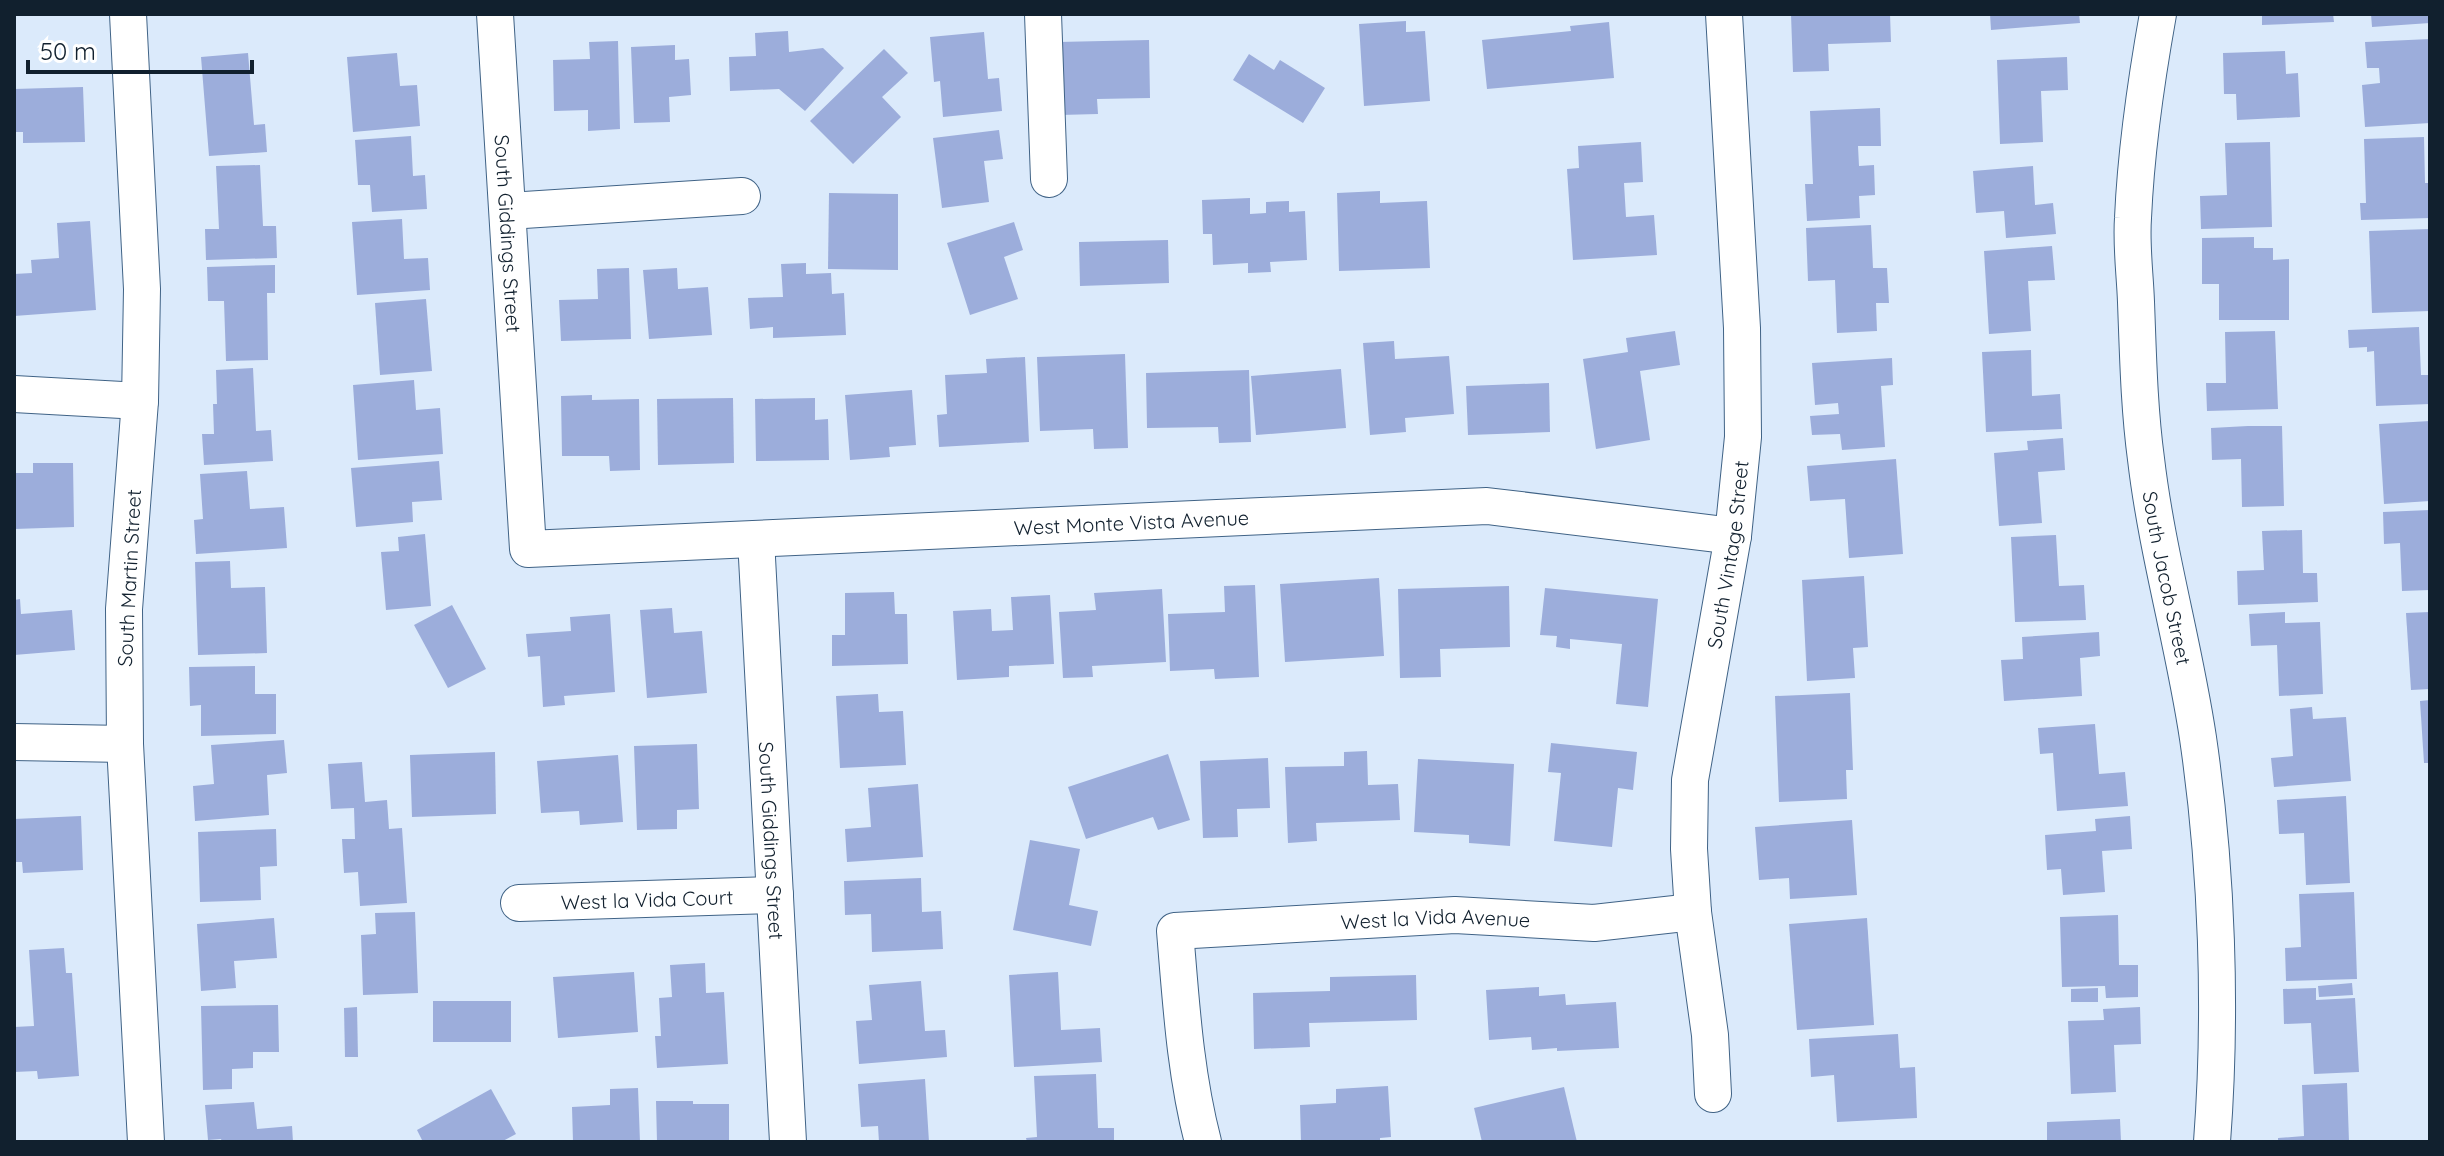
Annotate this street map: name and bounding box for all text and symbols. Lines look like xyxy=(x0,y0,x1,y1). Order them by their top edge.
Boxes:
scale bar xyxy=(28,24,252,74)
text: 50 m xyxy=(40,36,96,66)
street label: South Giddings Street xyxy=(490,134,527,334)
street label: South Vintage Street xyxy=(1701,459,1753,651)
street label: South Martin Street xyxy=(112,489,146,667)
street label: South Jacob Street xyxy=(2138,489,2197,667)
street label: West Monte Vista Avenue xyxy=(1013,504,1250,540)
street label: South Giddings Street xyxy=(754,741,790,941)
street label: West la Vida Court xyxy=(560,884,734,914)
street label: West la Vida Avenue xyxy=(1340,902,1531,934)

